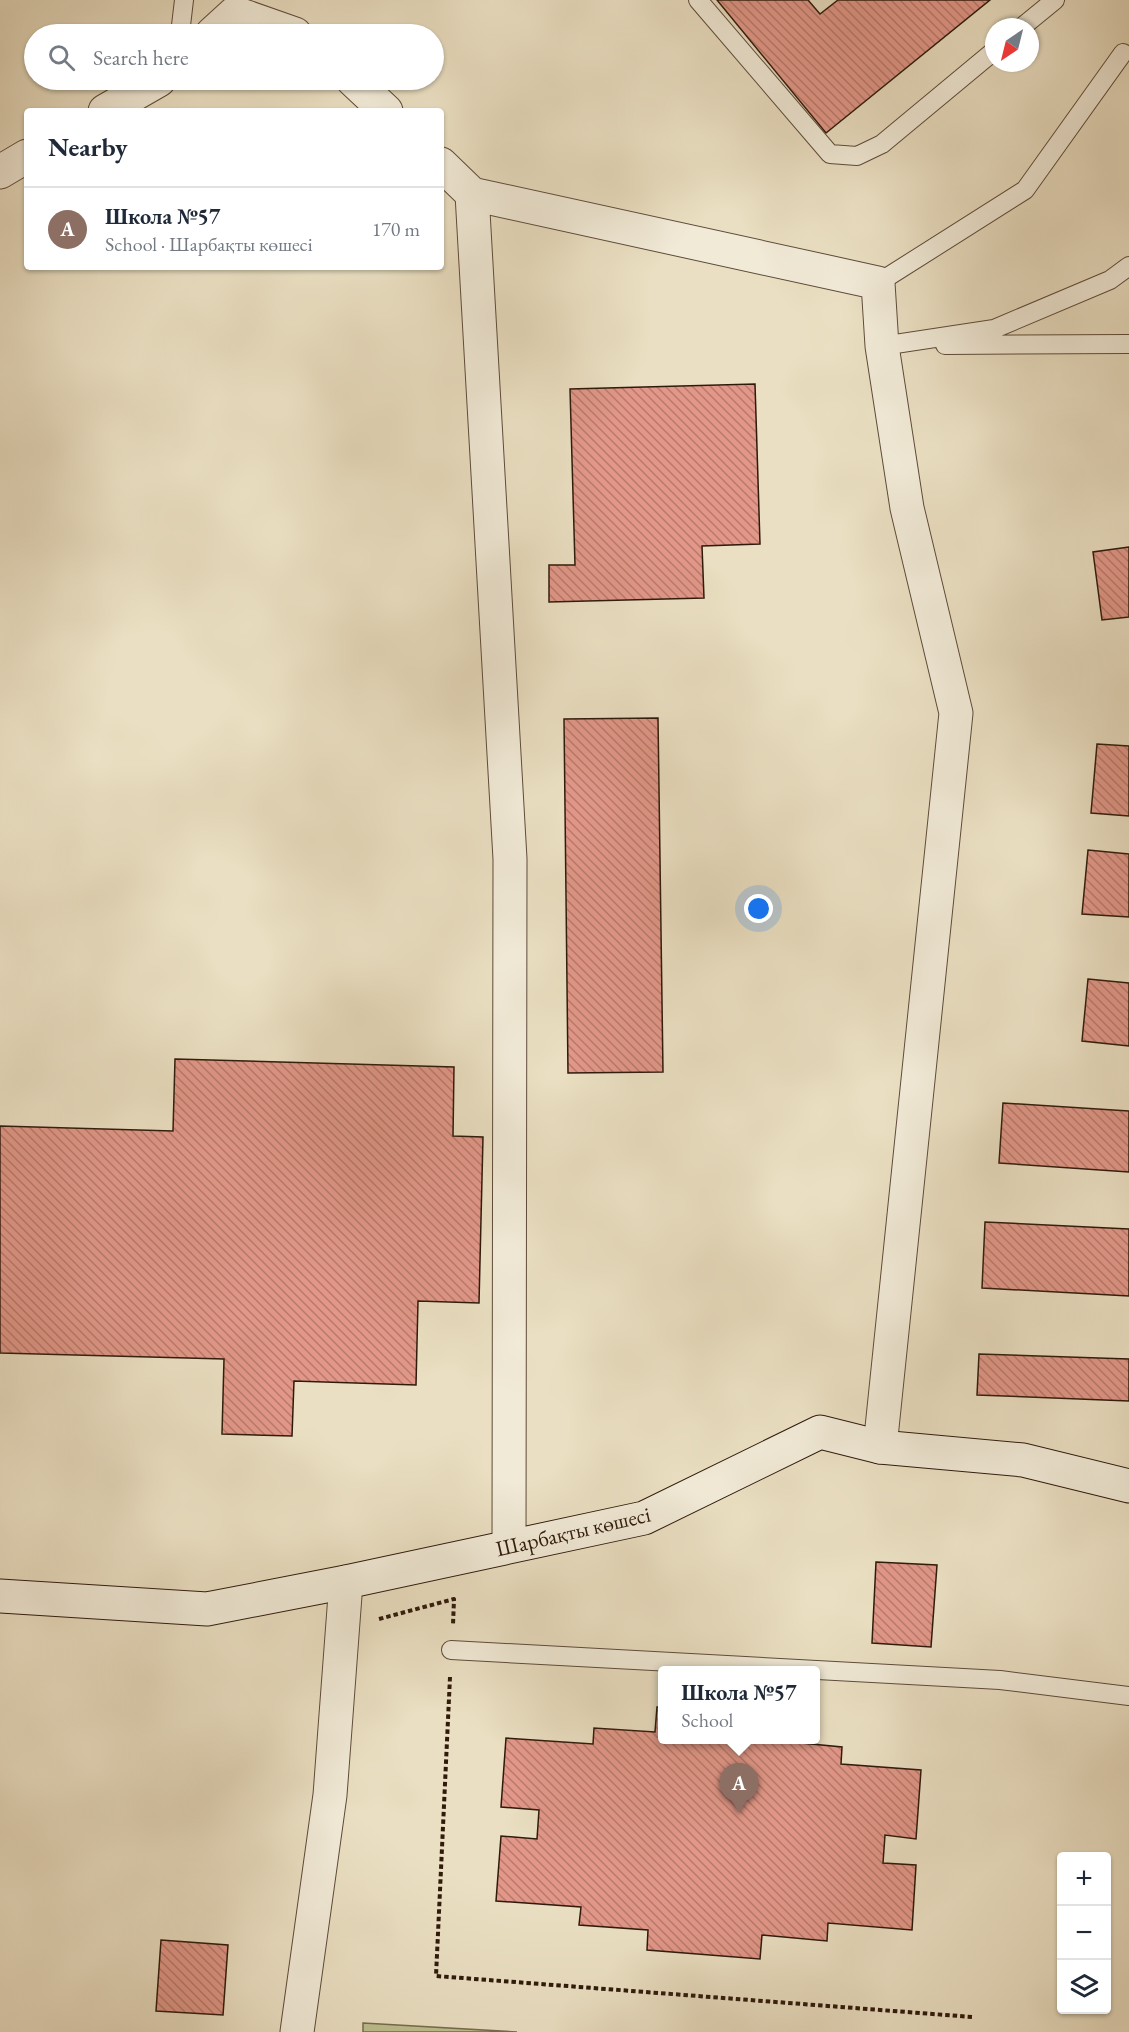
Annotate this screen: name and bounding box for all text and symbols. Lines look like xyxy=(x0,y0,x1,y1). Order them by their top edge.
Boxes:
north arrow xyxy=(985,18,1039,72)
search box xyxy=(24,24,444,90)
icon: search xyxy=(45,41,78,74)
text: Search here xyxy=(93,43,188,72)
text: Nearby xyxy=(48,130,128,164)
text: Школа №57 xyxy=(105,202,220,231)
text: A xyxy=(60,216,75,242)
text: 170 m xyxy=(372,216,420,242)
text: School · Шарбақты көшесі xyxy=(105,231,313,257)
your location xyxy=(744,894,773,923)
street label: Шарбақты көшесі xyxy=(493,1500,653,1563)
popup xyxy=(658,1666,820,1744)
text: Школа №57 xyxy=(681,1678,797,1707)
text: School xyxy=(681,1707,733,1733)
pin: A xyxy=(720,1764,758,1813)
map controls xyxy=(1057,1852,1111,2014)
button: + xyxy=(1057,1852,1111,1906)
button: − xyxy=(1057,1906,1111,1960)
button: layers xyxy=(1057,1960,1111,2014)

